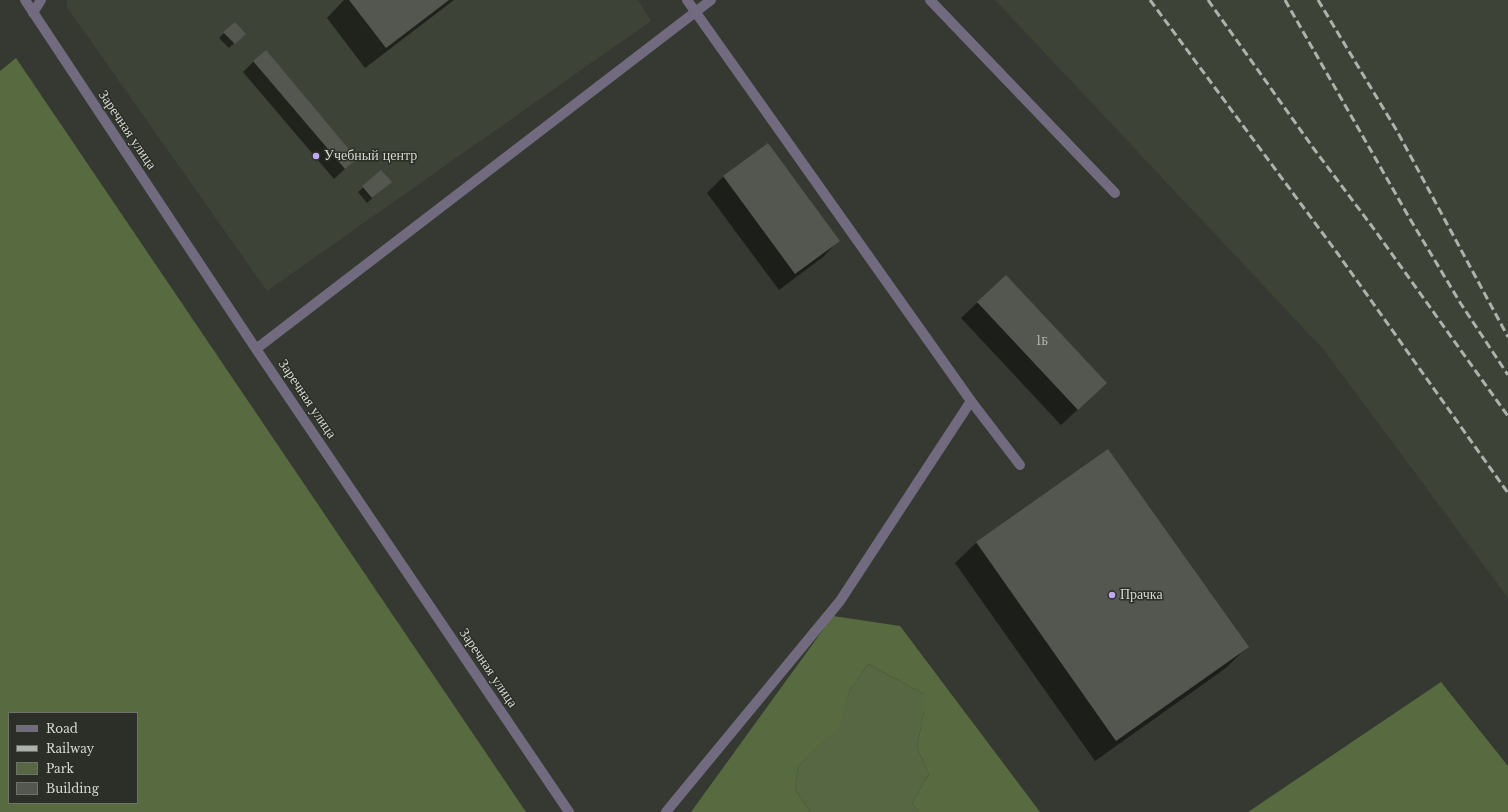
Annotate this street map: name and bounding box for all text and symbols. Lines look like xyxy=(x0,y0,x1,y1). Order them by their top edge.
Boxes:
street label: Заречная улица xyxy=(94,87,160,173)
place label: Учебный центр xyxy=(324,148,417,164)
marker: Учебный центр xyxy=(311,151,321,161)
house number: 1Б xyxy=(1036,335,1048,349)
street label: Заречная улица xyxy=(274,356,340,442)
place label: Прачка xyxy=(1120,587,1163,603)
marker: Прачка xyxy=(1107,590,1117,600)
street label: Заречная улица xyxy=(455,625,521,711)
legend xyxy=(8,712,138,804)
text: Road xyxy=(46,721,78,736)
text: Railway xyxy=(46,741,94,756)
text: Park xyxy=(46,761,74,776)
text: Building xyxy=(46,781,99,796)

